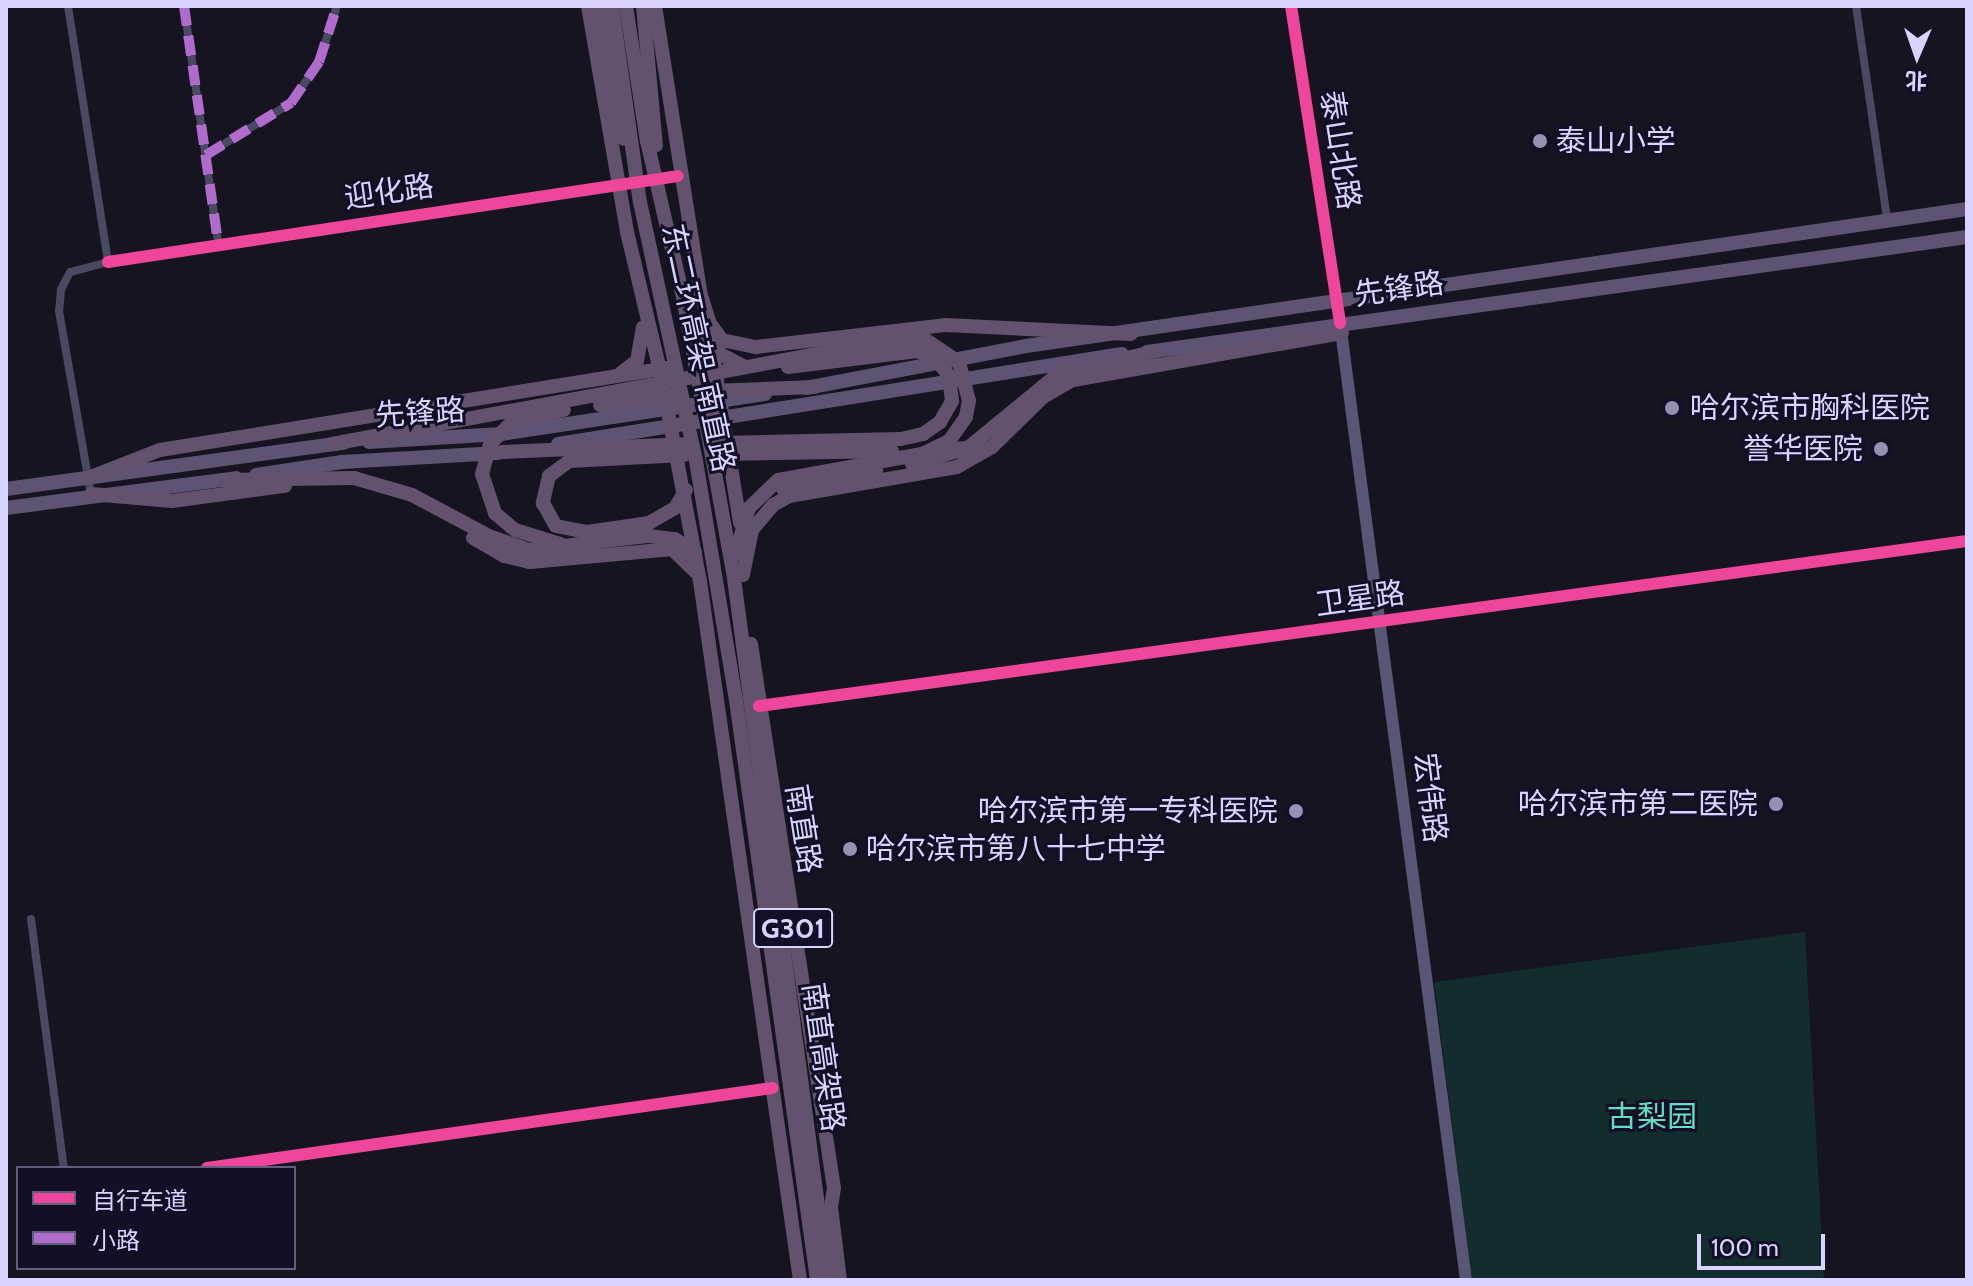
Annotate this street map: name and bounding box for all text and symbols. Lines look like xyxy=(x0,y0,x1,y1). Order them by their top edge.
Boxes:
north arrow xyxy=(1877,16,1957,96)
text: 北 xyxy=(1905,67,1928,94)
street label: 泰山北路 xyxy=(1313,88,1367,212)
place label: 泰山小学 xyxy=(1556,123,1676,159)
marker: 泰山小学 xyxy=(1531,132,1549,150)
street label: 迎化路 xyxy=(342,168,436,216)
street label: 东二环高架-南直路 xyxy=(654,221,742,475)
street label: 先锋路 xyxy=(1352,265,1446,313)
place label: 哈尔滨市胸科医院 xyxy=(1690,390,1930,426)
street label: 先锋路 xyxy=(374,392,466,434)
marker: 哈尔滨市胸科医院 xyxy=(1661,397,1683,419)
place label: 誉华医院 xyxy=(1743,431,1863,467)
marker: 誉华医院 xyxy=(1870,438,1892,460)
street label: 卫星路 xyxy=(1313,575,1407,623)
street label: 宏伟路 xyxy=(1407,751,1453,845)
street label: 南直路 xyxy=(778,782,828,876)
place label: 哈尔滨市第二医院 xyxy=(1518,786,1758,822)
place label: 哈尔滨市第一专科医院 xyxy=(978,793,1278,829)
marker: 哈尔滨市第二医院 xyxy=(1765,793,1787,815)
marker: 哈尔滨市第一专科医院 xyxy=(1285,800,1307,822)
place label: 哈尔滨市第八十七中学 xyxy=(866,831,1166,867)
marker: 哈尔滨市第八十七中学 xyxy=(841,840,859,858)
road number: G301 xyxy=(753,904,833,952)
street label: 南直高架路 xyxy=(795,980,851,1134)
park label: 古梨园 xyxy=(1607,1099,1697,1135)
legend xyxy=(16,1166,296,1270)
text: 自行车道 xyxy=(92,1186,188,1215)
scale bar xyxy=(1701,1218,1829,1268)
text: 小路 xyxy=(92,1226,140,1255)
text: 100 m xyxy=(1711,1233,1779,1262)

